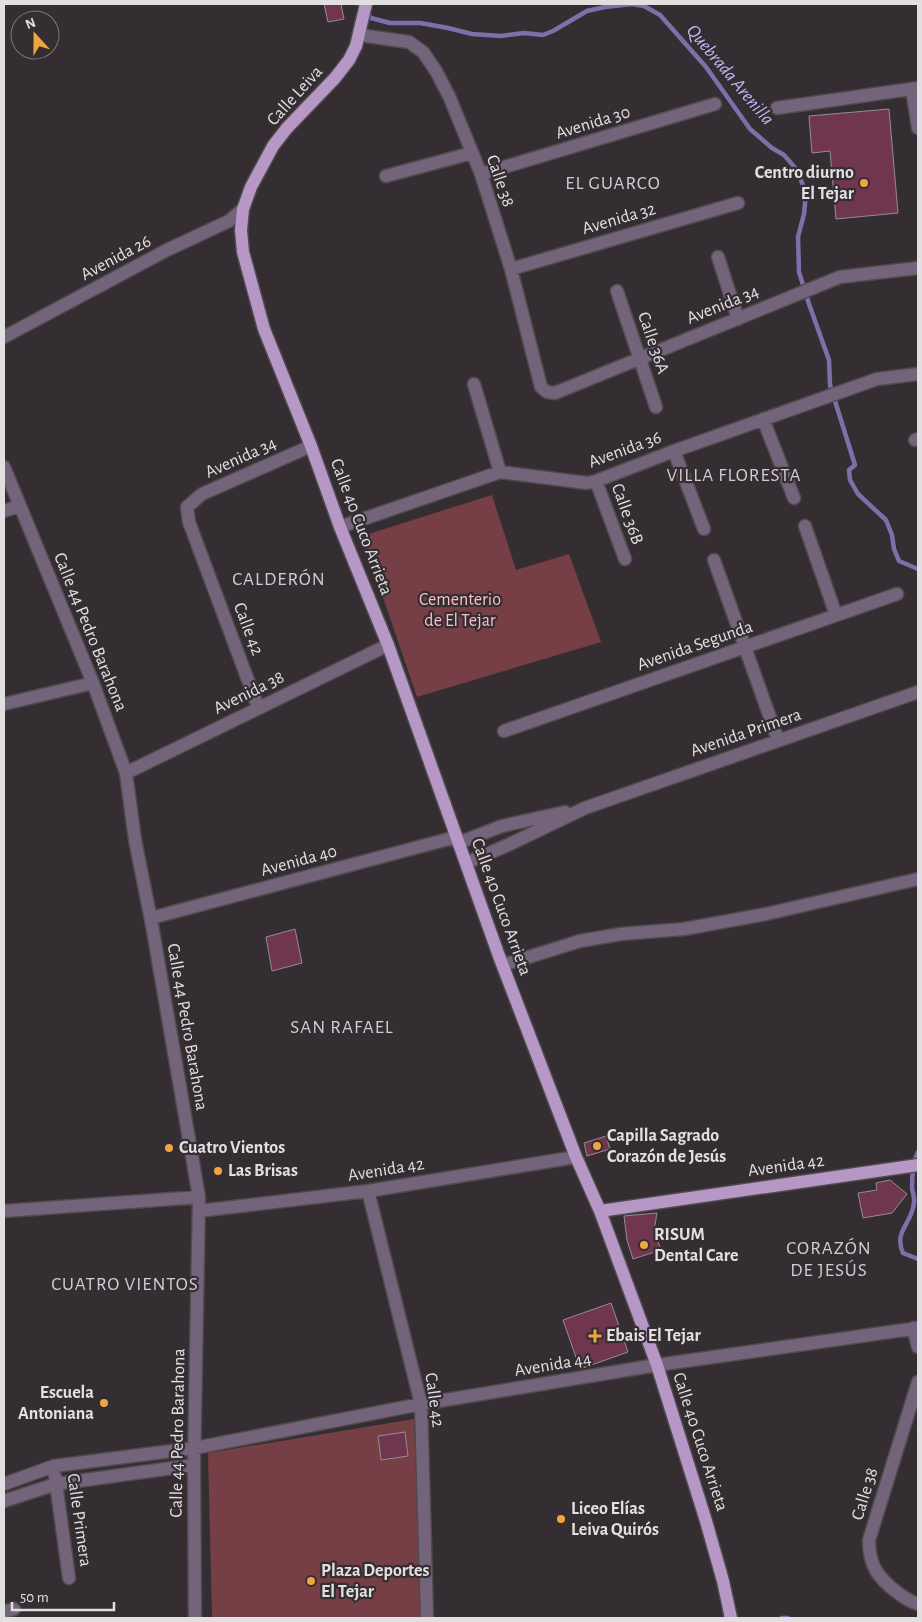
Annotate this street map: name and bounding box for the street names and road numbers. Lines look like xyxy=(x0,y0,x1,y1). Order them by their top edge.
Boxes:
street label: Calle Leiva xyxy=(264,63,326,129)
street label: Avenida 30 xyxy=(554,103,632,143)
street label: Calle 38 xyxy=(483,153,517,209)
street label: Avenida 32 xyxy=(580,200,658,238)
street label: Avenida 26 xyxy=(78,232,154,284)
street label: Avenida 34 xyxy=(684,282,762,328)
street label: Calle 36A xyxy=(634,310,672,377)
street label: Avenida 36 xyxy=(586,429,664,471)
street label: Avenida 34 xyxy=(203,434,280,482)
street label: Calle 40 Cuco Arrieta xyxy=(327,456,395,598)
street label: Calle 36B xyxy=(608,481,646,547)
street label: Calle 44 Pedro Barahona xyxy=(50,550,130,714)
street label: Calle 42 xyxy=(230,600,266,658)
street label: Avenida Segunda xyxy=(635,618,755,674)
street label: Avenida 38 xyxy=(211,668,287,718)
street label: Avenida Primera xyxy=(688,706,804,760)
street label: Calle 40 Cuco Arrieta xyxy=(468,836,534,978)
street label: Avenida 40 xyxy=(259,842,339,880)
street label: Calle 44 Pedro Barahona xyxy=(163,942,211,1112)
street label: Avenida 42 xyxy=(747,1152,825,1180)
street label: Avenida 42 xyxy=(347,1155,425,1185)
street label: Calle 44 Pedro Barahona xyxy=(168,1348,188,1518)
street label: Avenida 44 xyxy=(513,1350,593,1380)
street label: Calle 40 Cuco Arrieta xyxy=(669,1370,731,1514)
street label: Calle 42 xyxy=(421,1372,447,1428)
street label: Calle 38 xyxy=(849,1466,881,1522)
street label: Calle Primera xyxy=(64,1472,94,1568)

